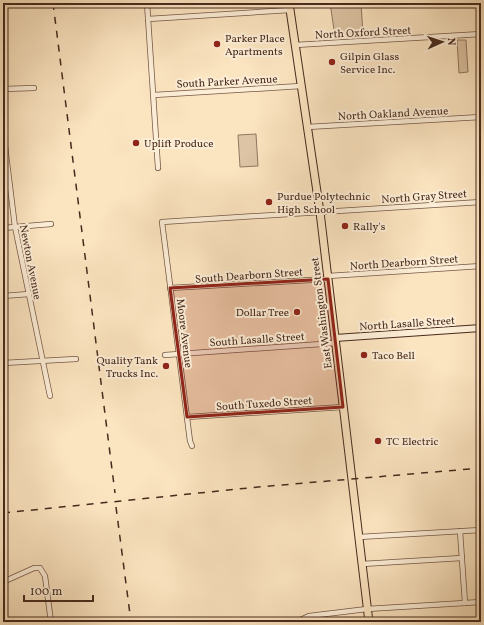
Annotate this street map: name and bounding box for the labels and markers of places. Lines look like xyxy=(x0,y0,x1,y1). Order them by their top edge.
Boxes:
place label: Parker Place Apartments xyxy=(225,32,285,60)
marker: Parker Place Apartments xyxy=(212,39,222,49)
place label: Gilpin Glass Service Inc. xyxy=(340,50,400,78)
marker: Gilpin Glass Service Inc. xyxy=(327,57,337,67)
place label: Uplift Produce xyxy=(144,137,213,152)
marker: Uplift Produce xyxy=(131,138,141,148)
place label: Purdue Polytechnic High School xyxy=(277,190,370,218)
marker: Purdue Polytechnic High School xyxy=(264,197,274,207)
place label: Rally's xyxy=(353,220,386,235)
marker: Rally's xyxy=(340,221,350,231)
place label: Dollar Tree xyxy=(236,306,289,321)
marker: Dollar Tree xyxy=(292,307,302,317)
place label: Taco Bell xyxy=(372,349,415,364)
marker: Taco Bell xyxy=(359,350,369,360)
place label: Quality Tank Trucks Inc. xyxy=(97,354,158,382)
marker: Quality Tank Trucks Inc. xyxy=(161,361,171,371)
place label: TC Electric xyxy=(386,435,439,450)
marker: TC Electric xyxy=(373,436,383,446)

